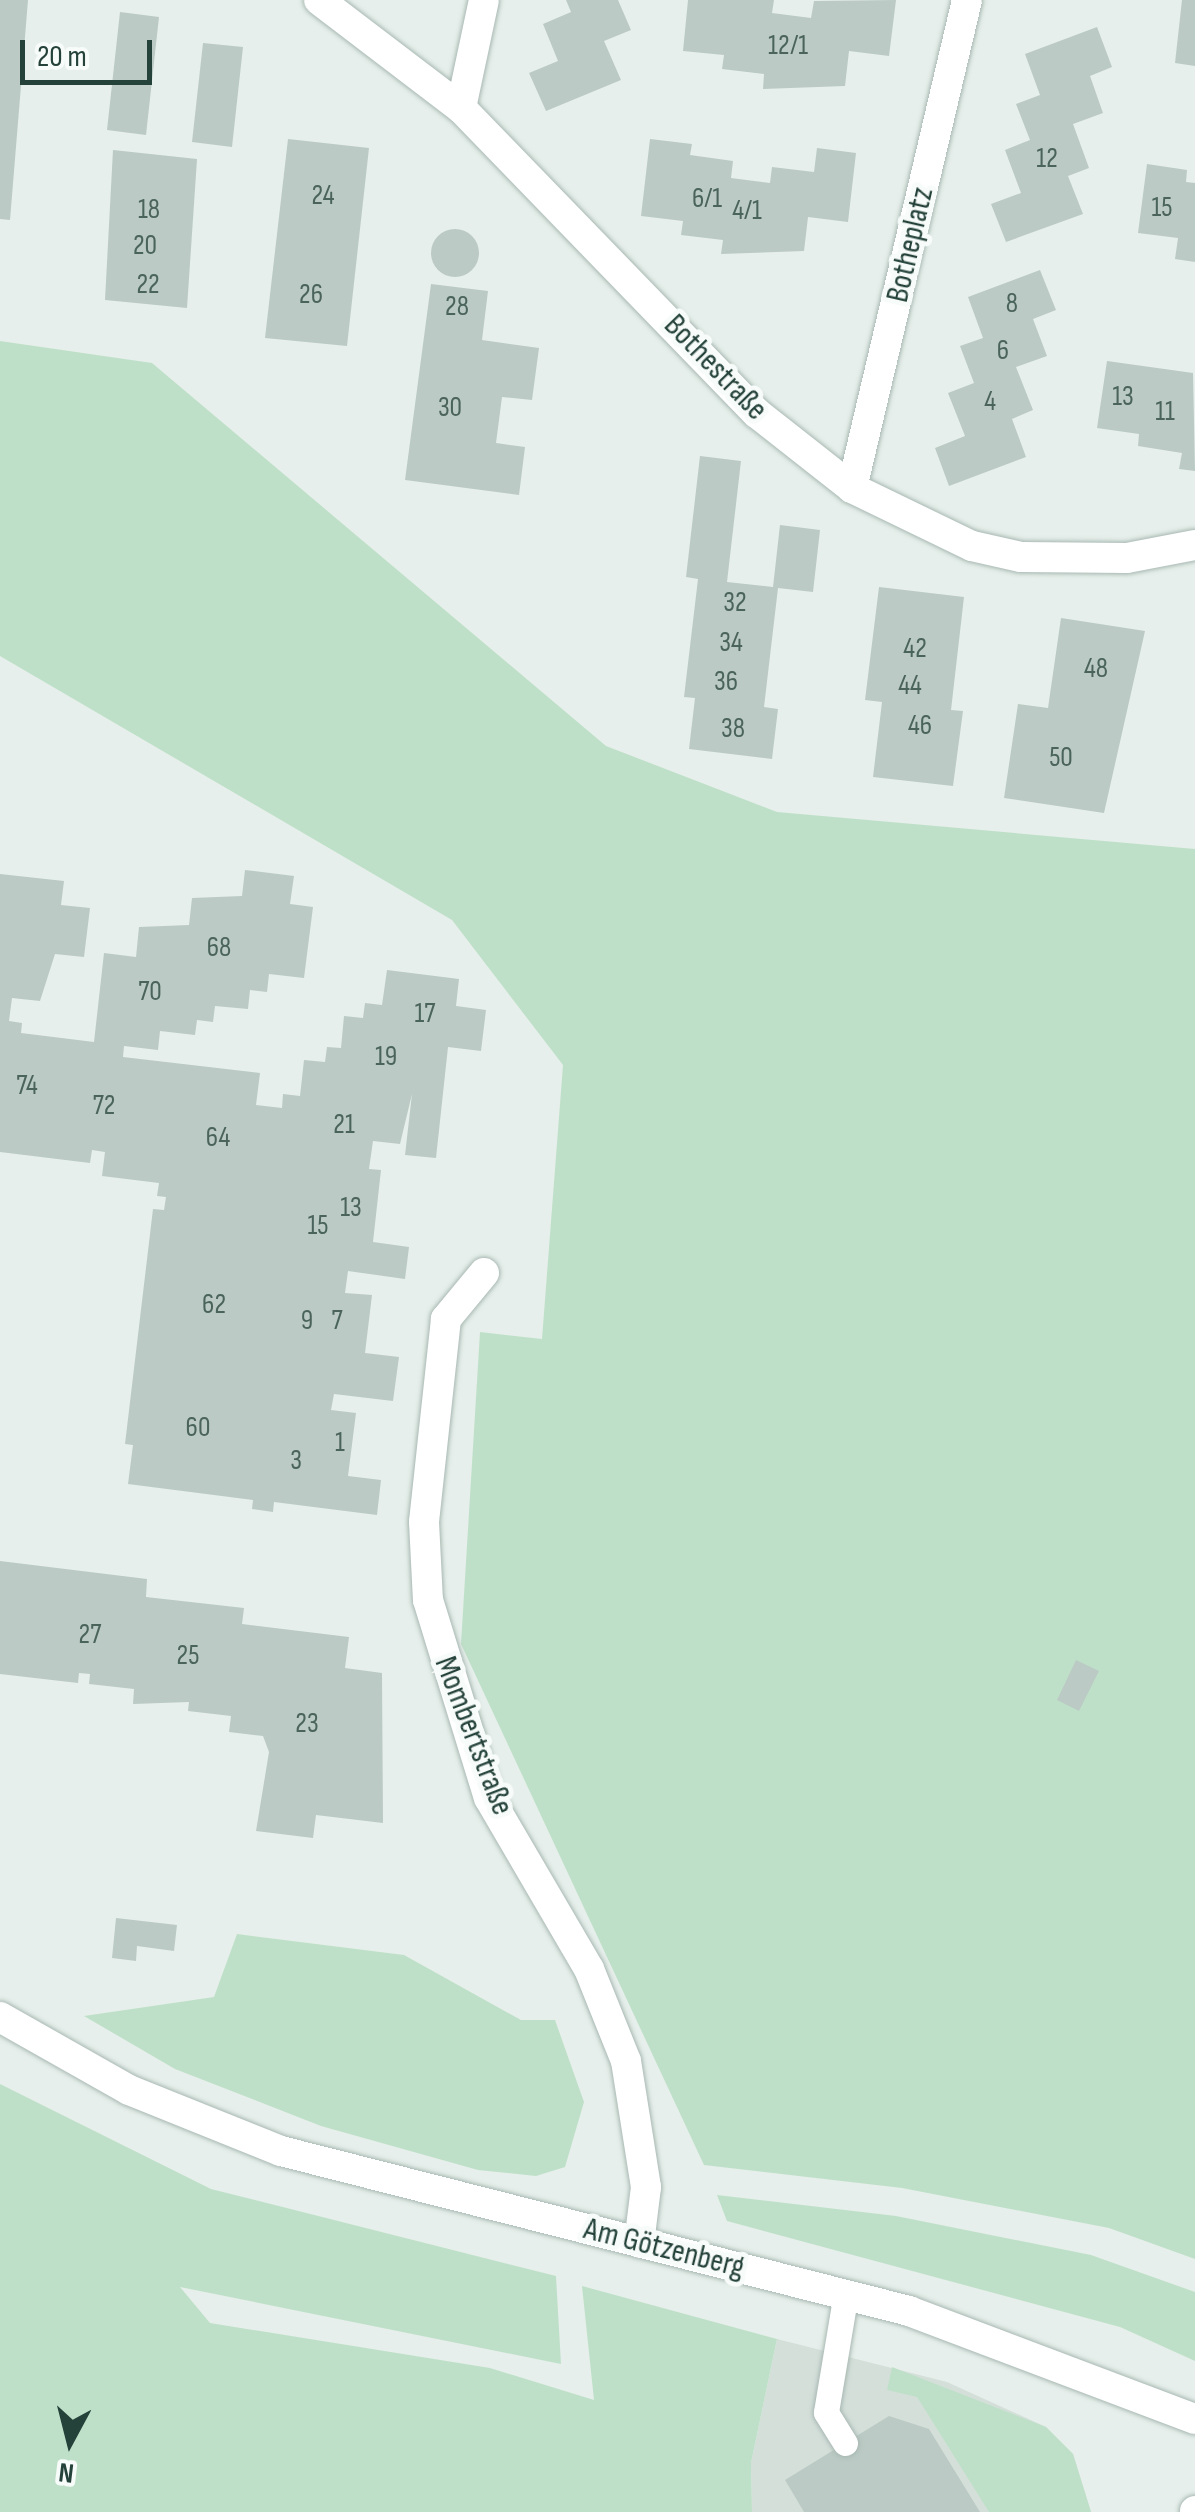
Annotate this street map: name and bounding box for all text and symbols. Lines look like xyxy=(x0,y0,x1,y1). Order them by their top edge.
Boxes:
scale bar xyxy=(25,20,158,82)
house number: 12/1 xyxy=(768,29,808,63)
text: 20 m xyxy=(37,39,87,75)
house number: 12 xyxy=(1036,142,1058,176)
house number: 24 xyxy=(311,179,335,213)
house number: 6/1 xyxy=(692,182,722,216)
street label: Botheplatz xyxy=(879,184,943,306)
house number: 15 xyxy=(1151,191,1173,225)
house number: 18 xyxy=(138,193,160,227)
house number: 4/1 xyxy=(732,194,762,228)
house number: 20 xyxy=(133,229,157,263)
house number: 22 xyxy=(136,268,160,302)
house number: 26 xyxy=(299,278,323,312)
house number: 8 xyxy=(1006,287,1018,321)
house number: 28 xyxy=(445,290,469,324)
street label: Bothestraße xyxy=(655,307,775,429)
house number: 6 xyxy=(997,334,1009,368)
house number: 13 xyxy=(1112,380,1134,414)
house number: 4 xyxy=(984,385,996,419)
house number: 30 xyxy=(438,391,462,425)
house number: 11 xyxy=(1155,395,1175,429)
house number: 32 xyxy=(723,586,747,620)
house number: 34 xyxy=(719,626,743,660)
house number: 42 xyxy=(903,632,927,666)
house number: 48 xyxy=(1084,652,1108,686)
house number: 36 xyxy=(714,665,738,699)
house number: 44 xyxy=(898,669,922,703)
house number: 46 xyxy=(908,709,932,743)
house number: 38 xyxy=(721,712,745,746)
house number: 50 xyxy=(1049,741,1073,775)
house number: 68 xyxy=(207,931,231,965)
house number: 70 xyxy=(138,975,162,1009)
house number: 17 xyxy=(415,997,435,1031)
house number: 19 xyxy=(375,1040,397,1074)
house number: 74 xyxy=(16,1069,38,1103)
house number: 72 xyxy=(93,1089,115,1123)
house number: 21 xyxy=(333,1108,355,1142)
house number: 64 xyxy=(206,1121,230,1155)
house number: 13 xyxy=(340,1191,362,1225)
house number: 15 xyxy=(307,1209,329,1243)
house number: 62 xyxy=(202,1288,226,1322)
house number: 9 xyxy=(301,1304,313,1338)
house number: 7 xyxy=(331,1304,343,1338)
house number: 60 xyxy=(186,1411,210,1445)
house number: 1 xyxy=(335,1426,345,1460)
house number: 3 xyxy=(290,1444,302,1478)
house number: 27 xyxy=(79,1618,101,1652)
house number: 25 xyxy=(177,1639,199,1673)
street label: Mombertstraße xyxy=(425,1651,521,1821)
house number: 23 xyxy=(295,1707,319,1741)
street label: Am Götzenberg xyxy=(580,2211,748,2287)
north arrow xyxy=(20,2392,120,2492)
text: N xyxy=(57,2455,76,2490)

